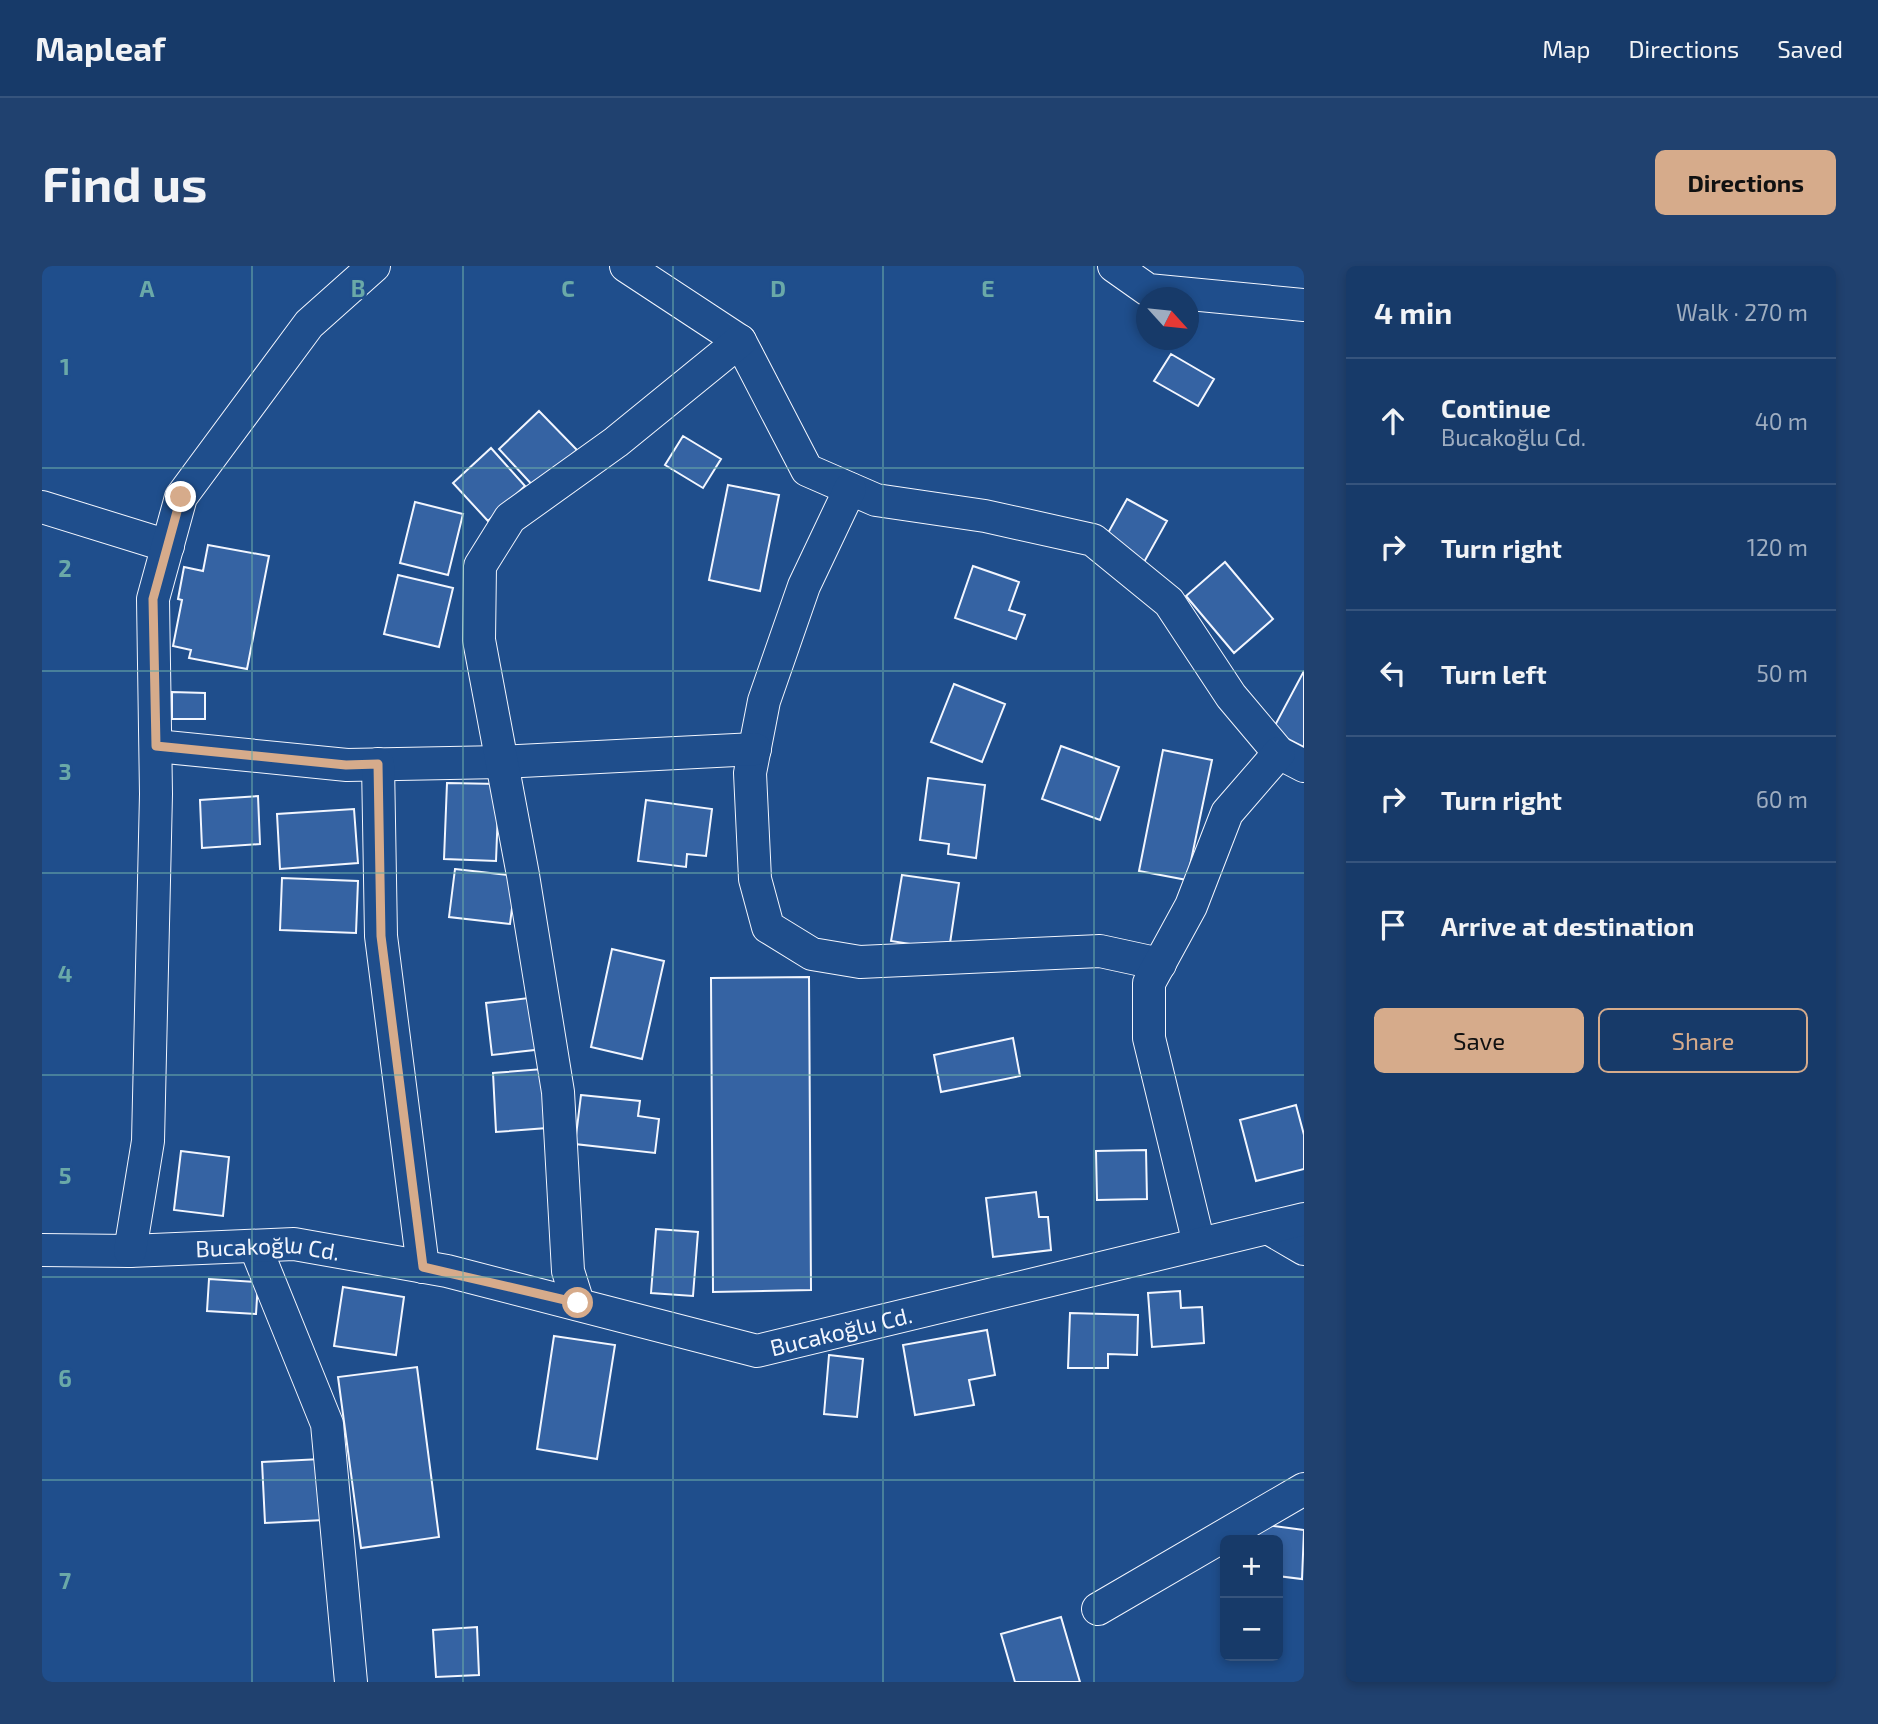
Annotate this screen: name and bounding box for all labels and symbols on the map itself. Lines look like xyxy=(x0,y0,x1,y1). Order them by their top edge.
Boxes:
text: A xyxy=(139,274,155,302)
text: B xyxy=(351,274,365,302)
text: C xyxy=(561,274,575,302)
text: D xyxy=(770,274,786,302)
text: E xyxy=(981,274,995,302)
north arrow xyxy=(1136,287,1199,350)
text: 1 xyxy=(60,352,70,380)
route end xyxy=(165,481,196,512)
text: 2 xyxy=(58,554,72,582)
text: 3 xyxy=(58,757,72,785)
text: 4 xyxy=(58,959,72,987)
text: 5 xyxy=(59,1161,71,1189)
street label: Bucakoğlu Cd. xyxy=(195,1230,342,1266)
route start xyxy=(562,1287,593,1318)
street label: Bucakoğlu Cd. xyxy=(767,1300,915,1361)
text: 6 xyxy=(58,1364,72,1392)
text: 7 xyxy=(59,1566,71,1594)

